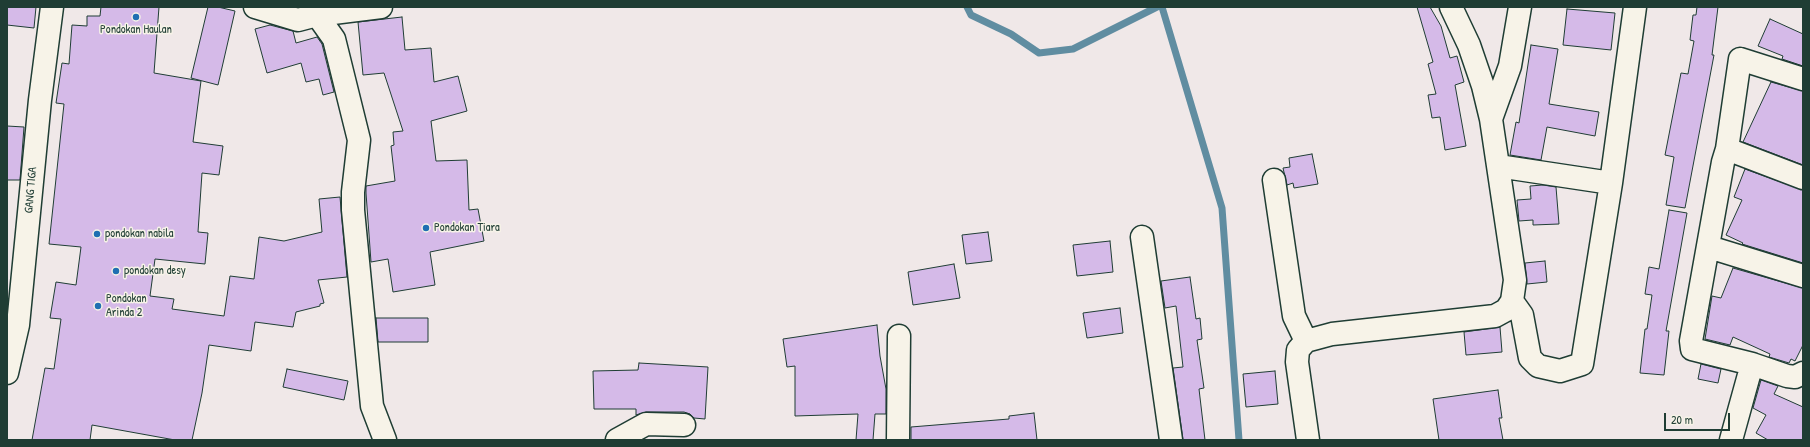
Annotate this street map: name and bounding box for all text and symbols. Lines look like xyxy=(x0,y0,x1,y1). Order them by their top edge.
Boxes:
marker: Pondokan Haulan xyxy=(131,12,141,22)
place label: Pondokan Haulan xyxy=(100,23,172,37)
street label: GANG TIGA xyxy=(22,166,40,214)
place label: Pondokan Tiara xyxy=(434,221,500,235)
marker: Pondokan Tiara xyxy=(421,223,431,233)
place label: pondokan nabila xyxy=(105,227,173,241)
marker: pondokan nabila xyxy=(92,229,102,239)
place label: pondokan desy xyxy=(124,264,186,278)
marker: pondokan desy xyxy=(111,266,121,276)
place label: Pondokan Arinda 2 xyxy=(106,292,147,320)
marker: Pondokan Arinda 2 xyxy=(93,301,103,311)
scale bar xyxy=(1666,405,1732,431)
text: 20 m xyxy=(1671,411,1693,428)

